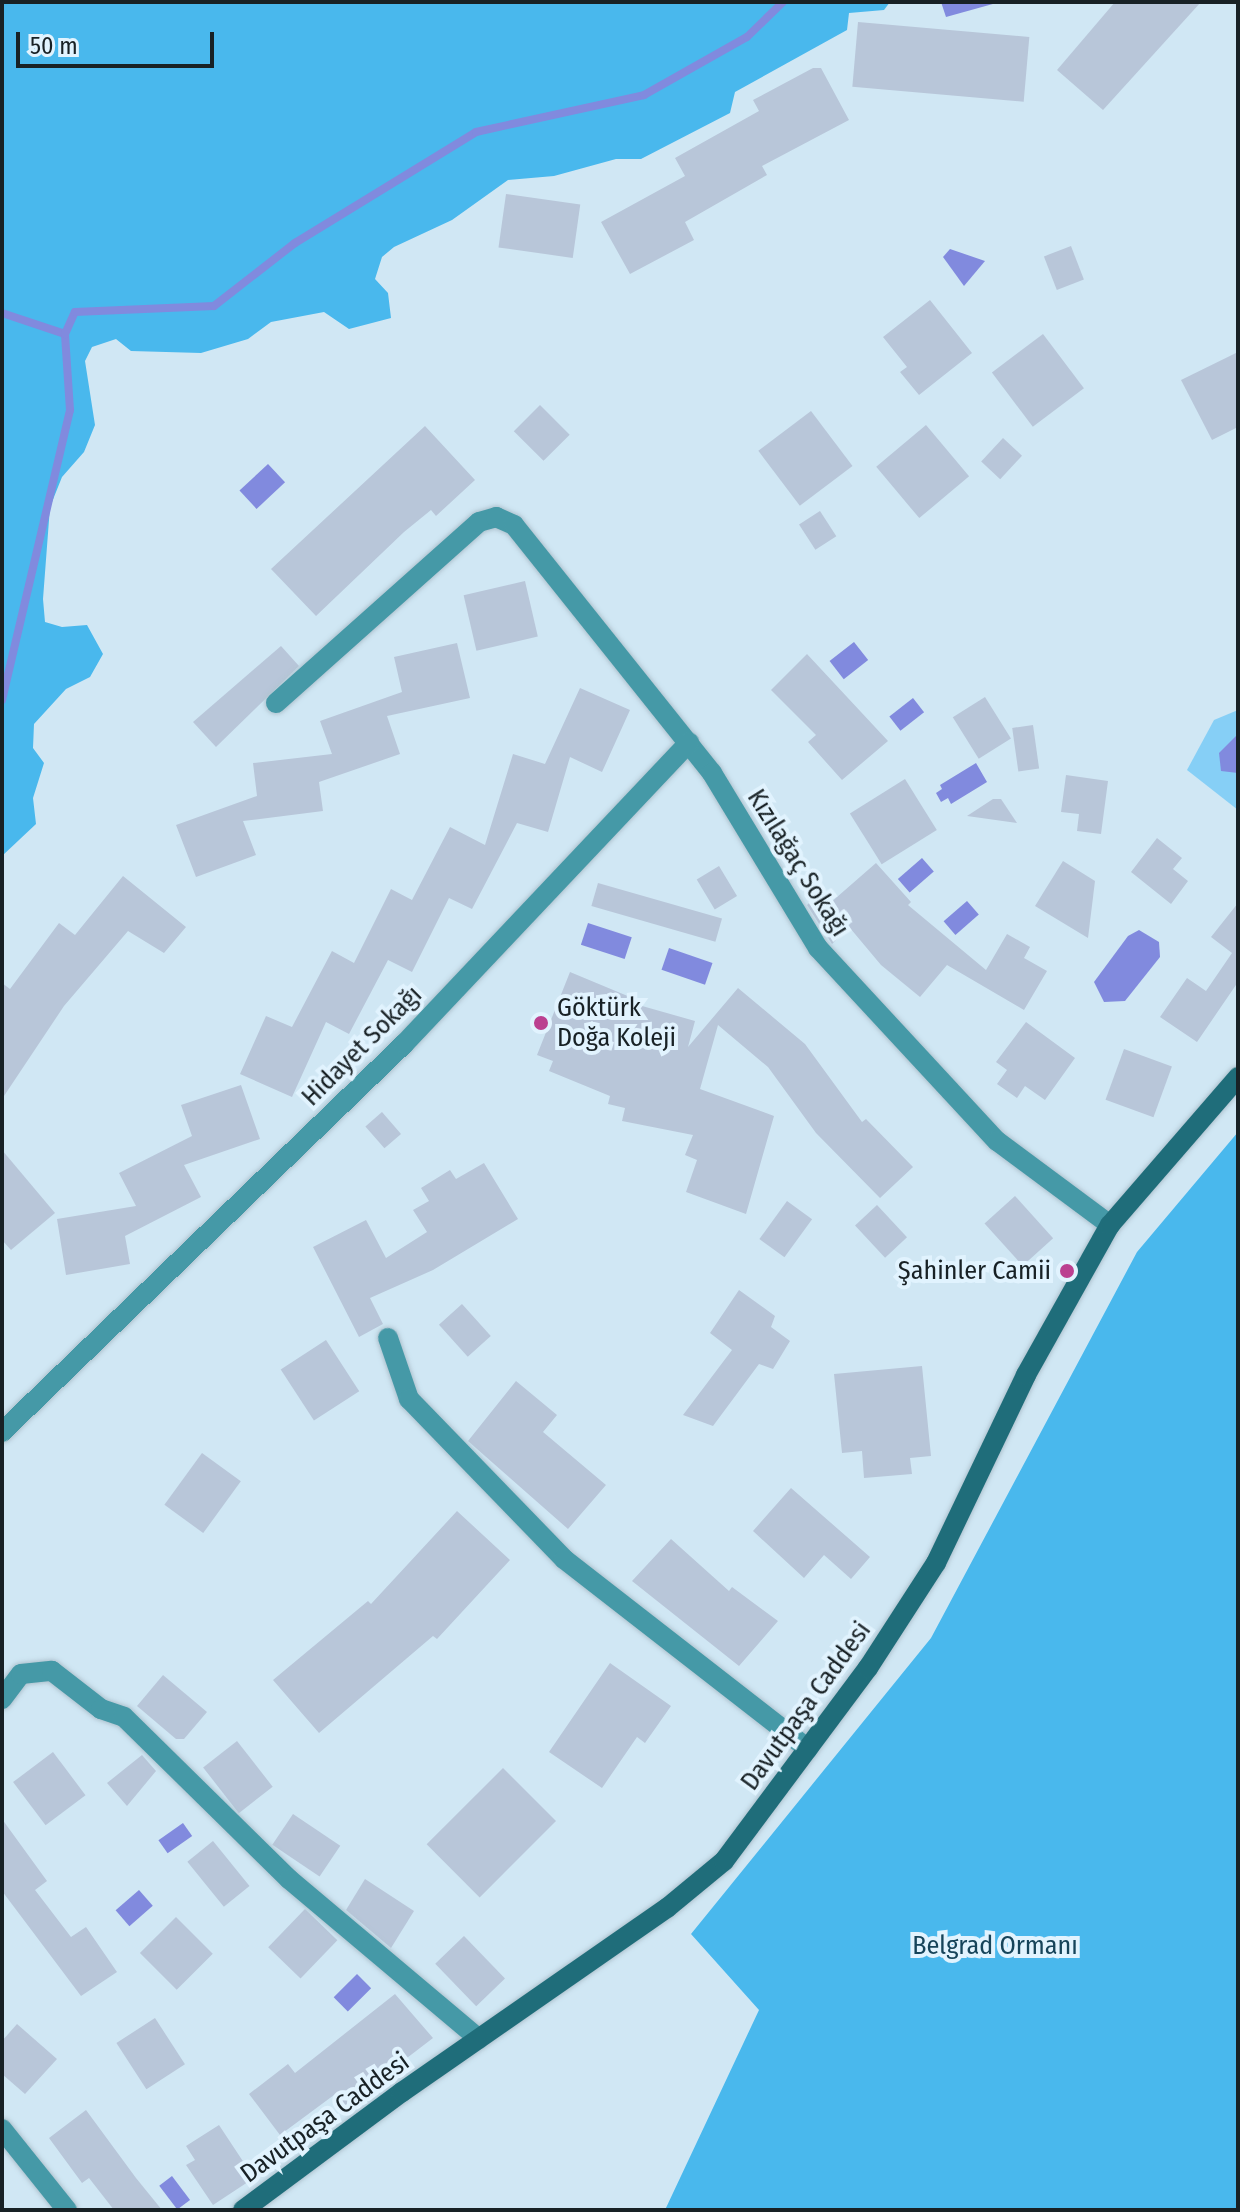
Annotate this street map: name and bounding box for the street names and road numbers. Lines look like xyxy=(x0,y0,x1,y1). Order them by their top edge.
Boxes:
street label: Kızılağaç Sokağı xyxy=(740,784,856,942)
street label: Hidayet Sokağı xyxy=(295,979,429,1113)
street label: Davutpaşa Caddesi xyxy=(734,1616,878,1796)
street label: Davutpaşa Caddesi xyxy=(235,2046,415,2190)

